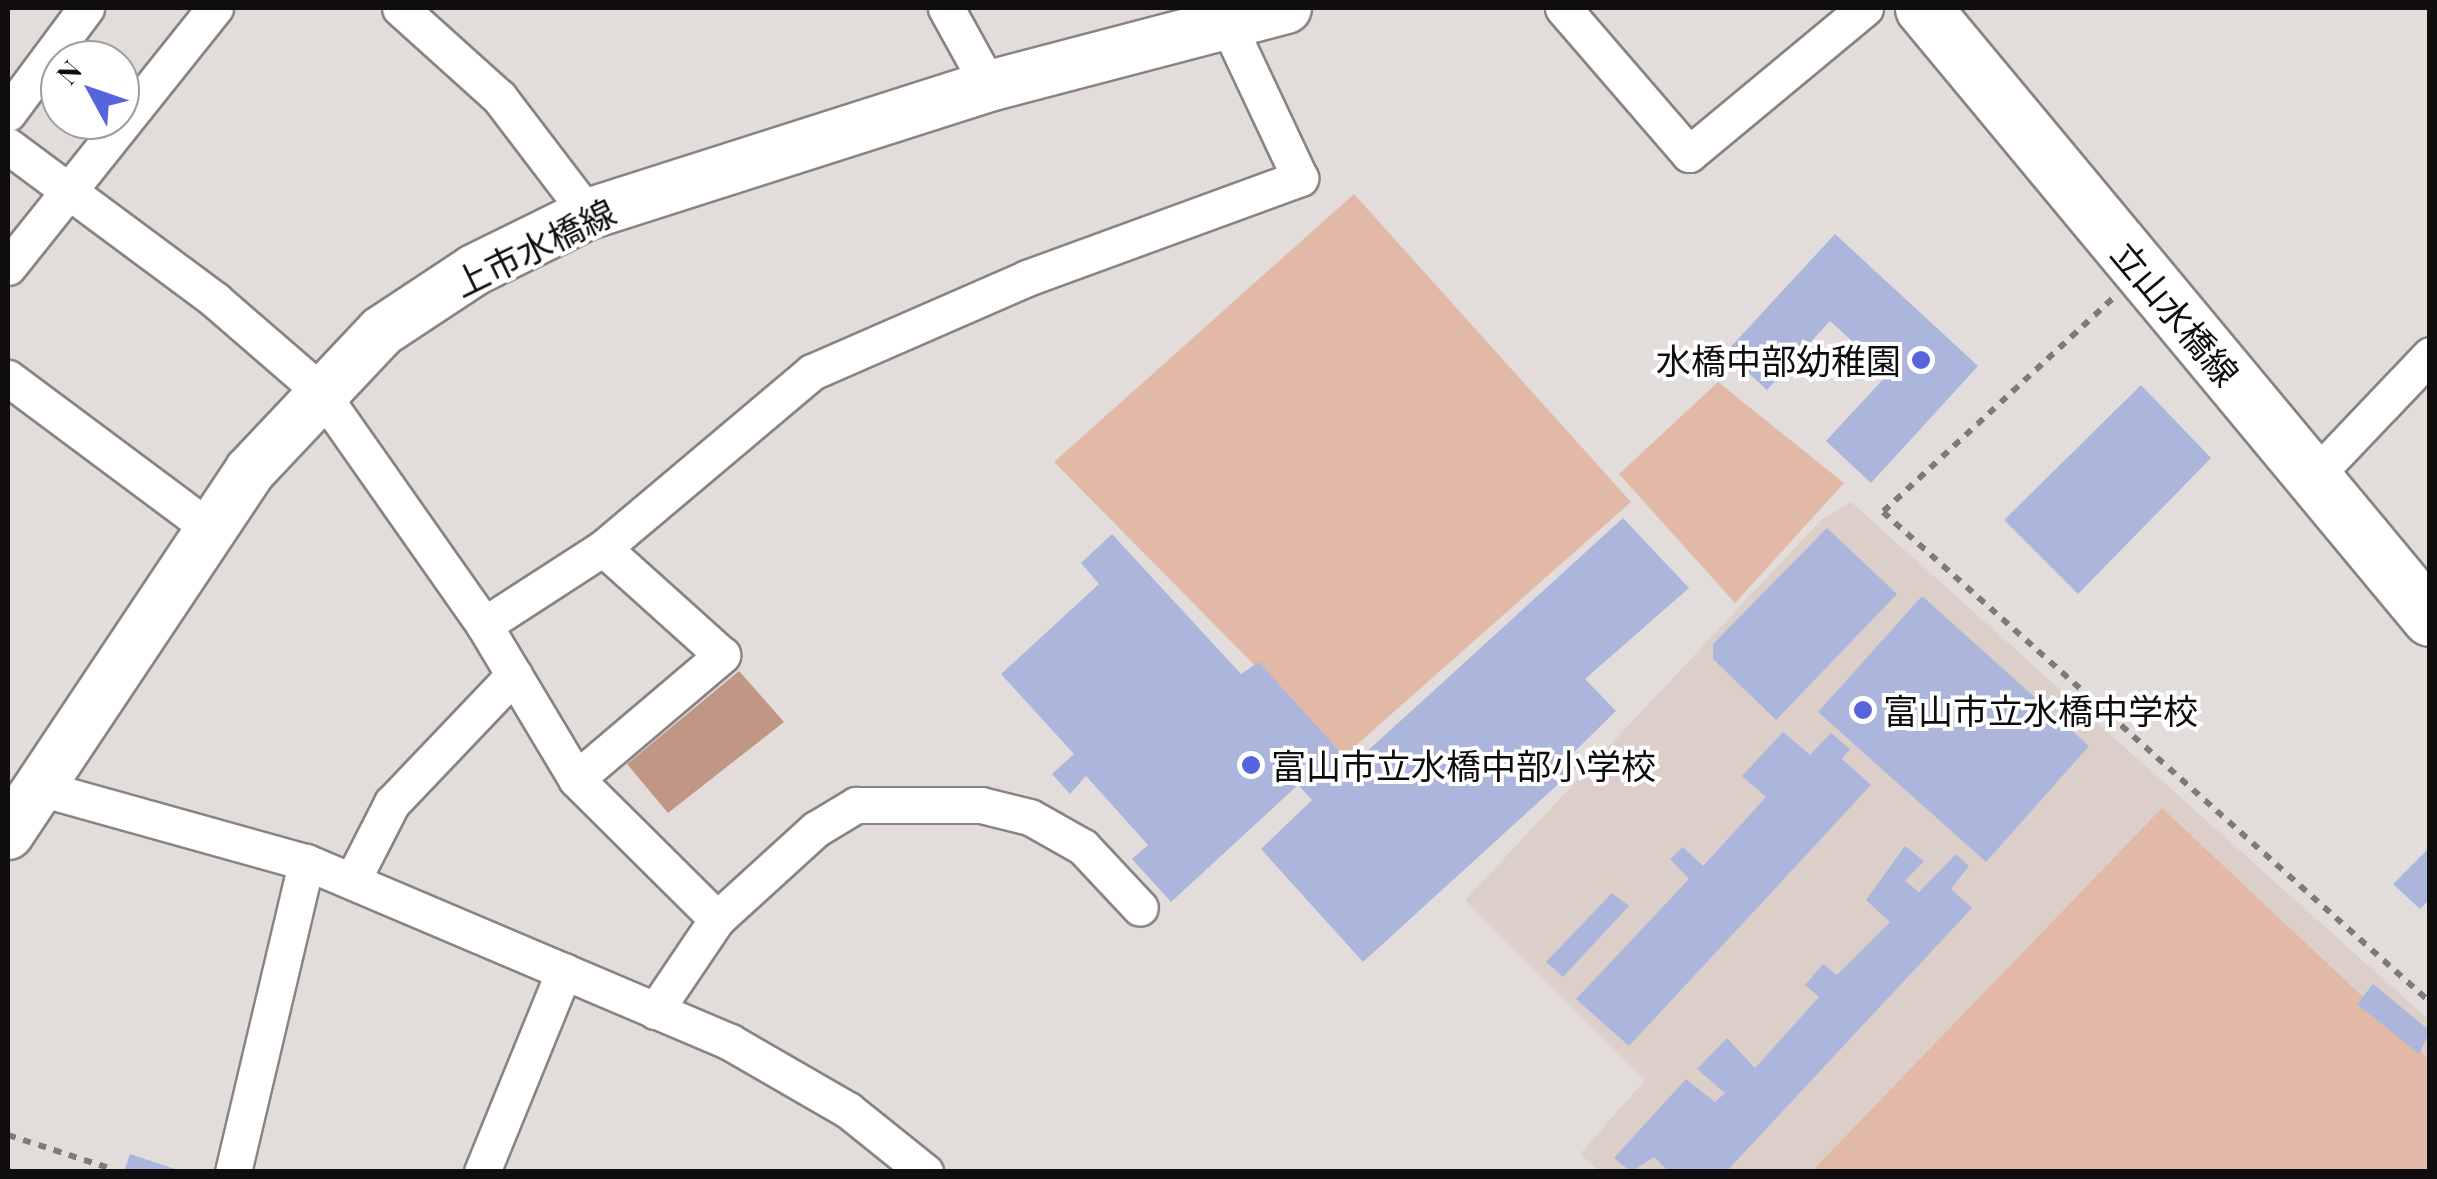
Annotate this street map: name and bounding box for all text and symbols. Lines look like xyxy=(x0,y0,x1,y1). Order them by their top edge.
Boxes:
north arrow xyxy=(40,40,140,140)
text: N xyxy=(47,52,89,91)
street label: 上市水橋線 xyxy=(446,190,622,304)
street label: 立山水橋線 xyxy=(2104,232,2248,394)
place label: 水橋中部幼稚園 xyxy=(1656,339,1901,381)
marker: 水橋中部幼稚園 xyxy=(1910,349,1932,371)
place label: 富山市立水橋中学校 xyxy=(1883,689,2198,731)
marker: 富山市立水橋中学校 xyxy=(1852,699,1874,721)
place label: 富山市立水橋中部小学校 xyxy=(1271,744,1656,786)
marker: 富山市立水橋中部小学校 xyxy=(1240,754,1262,776)

